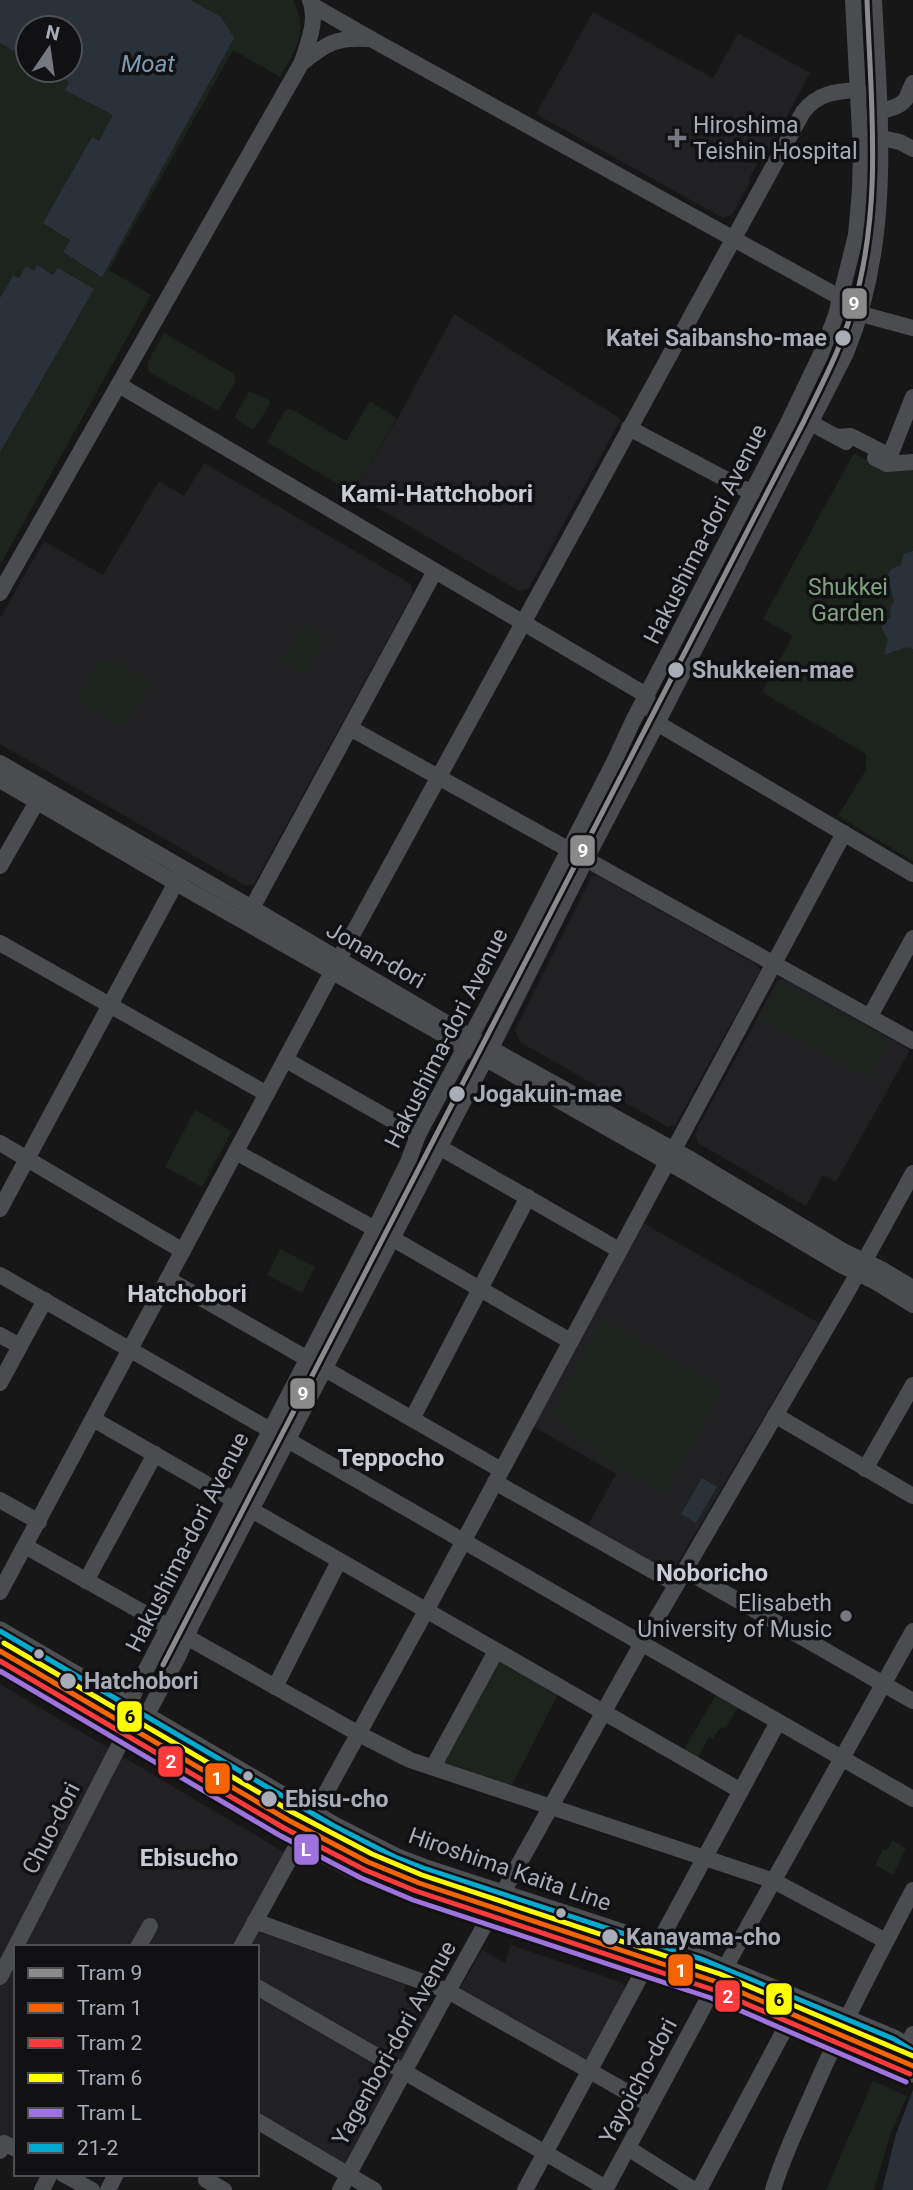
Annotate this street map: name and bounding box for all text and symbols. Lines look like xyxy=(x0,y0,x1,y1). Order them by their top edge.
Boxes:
north arrow xyxy=(14,14,84,84)
text: N xyxy=(44,20,62,46)
water label: Moat xyxy=(121,50,175,78)
place label: Hiroshima Teishin Hospital xyxy=(693,112,857,165)
marker: Hiroshima Teishin Hospital xyxy=(667,128,687,148)
line badge: 9 xyxy=(841,287,868,320)
text: 9 xyxy=(849,292,859,315)
place label: Katei Saibansho-mae xyxy=(606,325,827,352)
marker: Katei Saibansho-mae xyxy=(833,328,853,348)
street label: Hakushima-dori Avenue xyxy=(638,420,773,649)
district label: Kami-Hattchobori xyxy=(341,480,533,508)
park label: Shukkei Garden xyxy=(808,574,888,627)
place label: Shukkeien-mae xyxy=(692,657,854,684)
marker: Shukkeien-mae xyxy=(666,660,686,680)
line badge: 9 xyxy=(569,834,596,867)
text: 9 xyxy=(578,839,588,862)
street label: Jonan-dori xyxy=(322,916,430,995)
street label: Hakushima-dori Avenue xyxy=(379,924,514,1153)
place label: Jogakuin-mae xyxy=(473,1081,622,1108)
marker: Jogakuin-mae xyxy=(447,1084,467,1104)
district label: Hatchobori xyxy=(127,1280,247,1308)
line badge: 9 xyxy=(289,1377,316,1410)
text: 9 xyxy=(298,1382,308,1405)
street label: Hakushima-dori Avenue xyxy=(120,1428,255,1657)
district label: Teppocho xyxy=(338,1444,444,1472)
district label: Noboricho xyxy=(656,1559,768,1587)
place label: Elisabeth University of Music xyxy=(637,1590,832,1643)
marker: Elisabeth University of Music xyxy=(838,1608,854,1624)
unlabelled marker xyxy=(32,1647,46,1661)
place label: Hatchobori xyxy=(84,1668,199,1695)
marker: Hatchobori xyxy=(58,1671,78,1691)
line badge: 6 xyxy=(116,1700,143,1733)
text: 6 xyxy=(125,1705,136,1728)
line badge: 2 xyxy=(157,1745,184,1778)
text: 2 xyxy=(166,1750,177,1773)
line badge: 1 xyxy=(204,1762,231,1795)
text: 1 xyxy=(212,1767,222,1790)
unlabelled marker xyxy=(241,1769,255,1783)
street label: Chuo-dori xyxy=(17,1778,86,1879)
place label: Ebisu-cho xyxy=(285,1786,389,1813)
marker: Ebisu-cho xyxy=(259,1789,279,1809)
street label: Hiroshima Kaita Line xyxy=(405,1822,615,1917)
line badge: L xyxy=(293,1833,320,1866)
text: L xyxy=(301,1838,311,1861)
district label: Ebisucho xyxy=(140,1844,238,1872)
unlabelled marker xyxy=(554,1906,568,1920)
place label: Kanayama-cho xyxy=(626,1924,781,1951)
marker: Kanayama-cho xyxy=(600,1927,620,1947)
street label: Yagenbori-dori Avenue xyxy=(327,1936,462,2150)
legend xyxy=(14,1945,259,2176)
line badge: 1 xyxy=(667,1953,694,1987)
text: 1 xyxy=(676,1959,686,1982)
text: Tram 9 xyxy=(77,1961,142,1985)
line badge: 2 xyxy=(714,1979,741,2013)
line badge: 6 xyxy=(765,1982,793,2016)
text: 2 xyxy=(723,1985,734,2008)
text: 6 xyxy=(774,1988,785,2011)
text: Tram 1 xyxy=(77,1996,142,2020)
street label: Yayoicho-dori xyxy=(594,2014,683,2149)
text: Tram 2 xyxy=(77,2031,143,2055)
text: Tram 6 xyxy=(77,2066,142,2090)
text: Tram L xyxy=(77,2101,142,2125)
text: 21-2 xyxy=(77,2136,118,2160)

